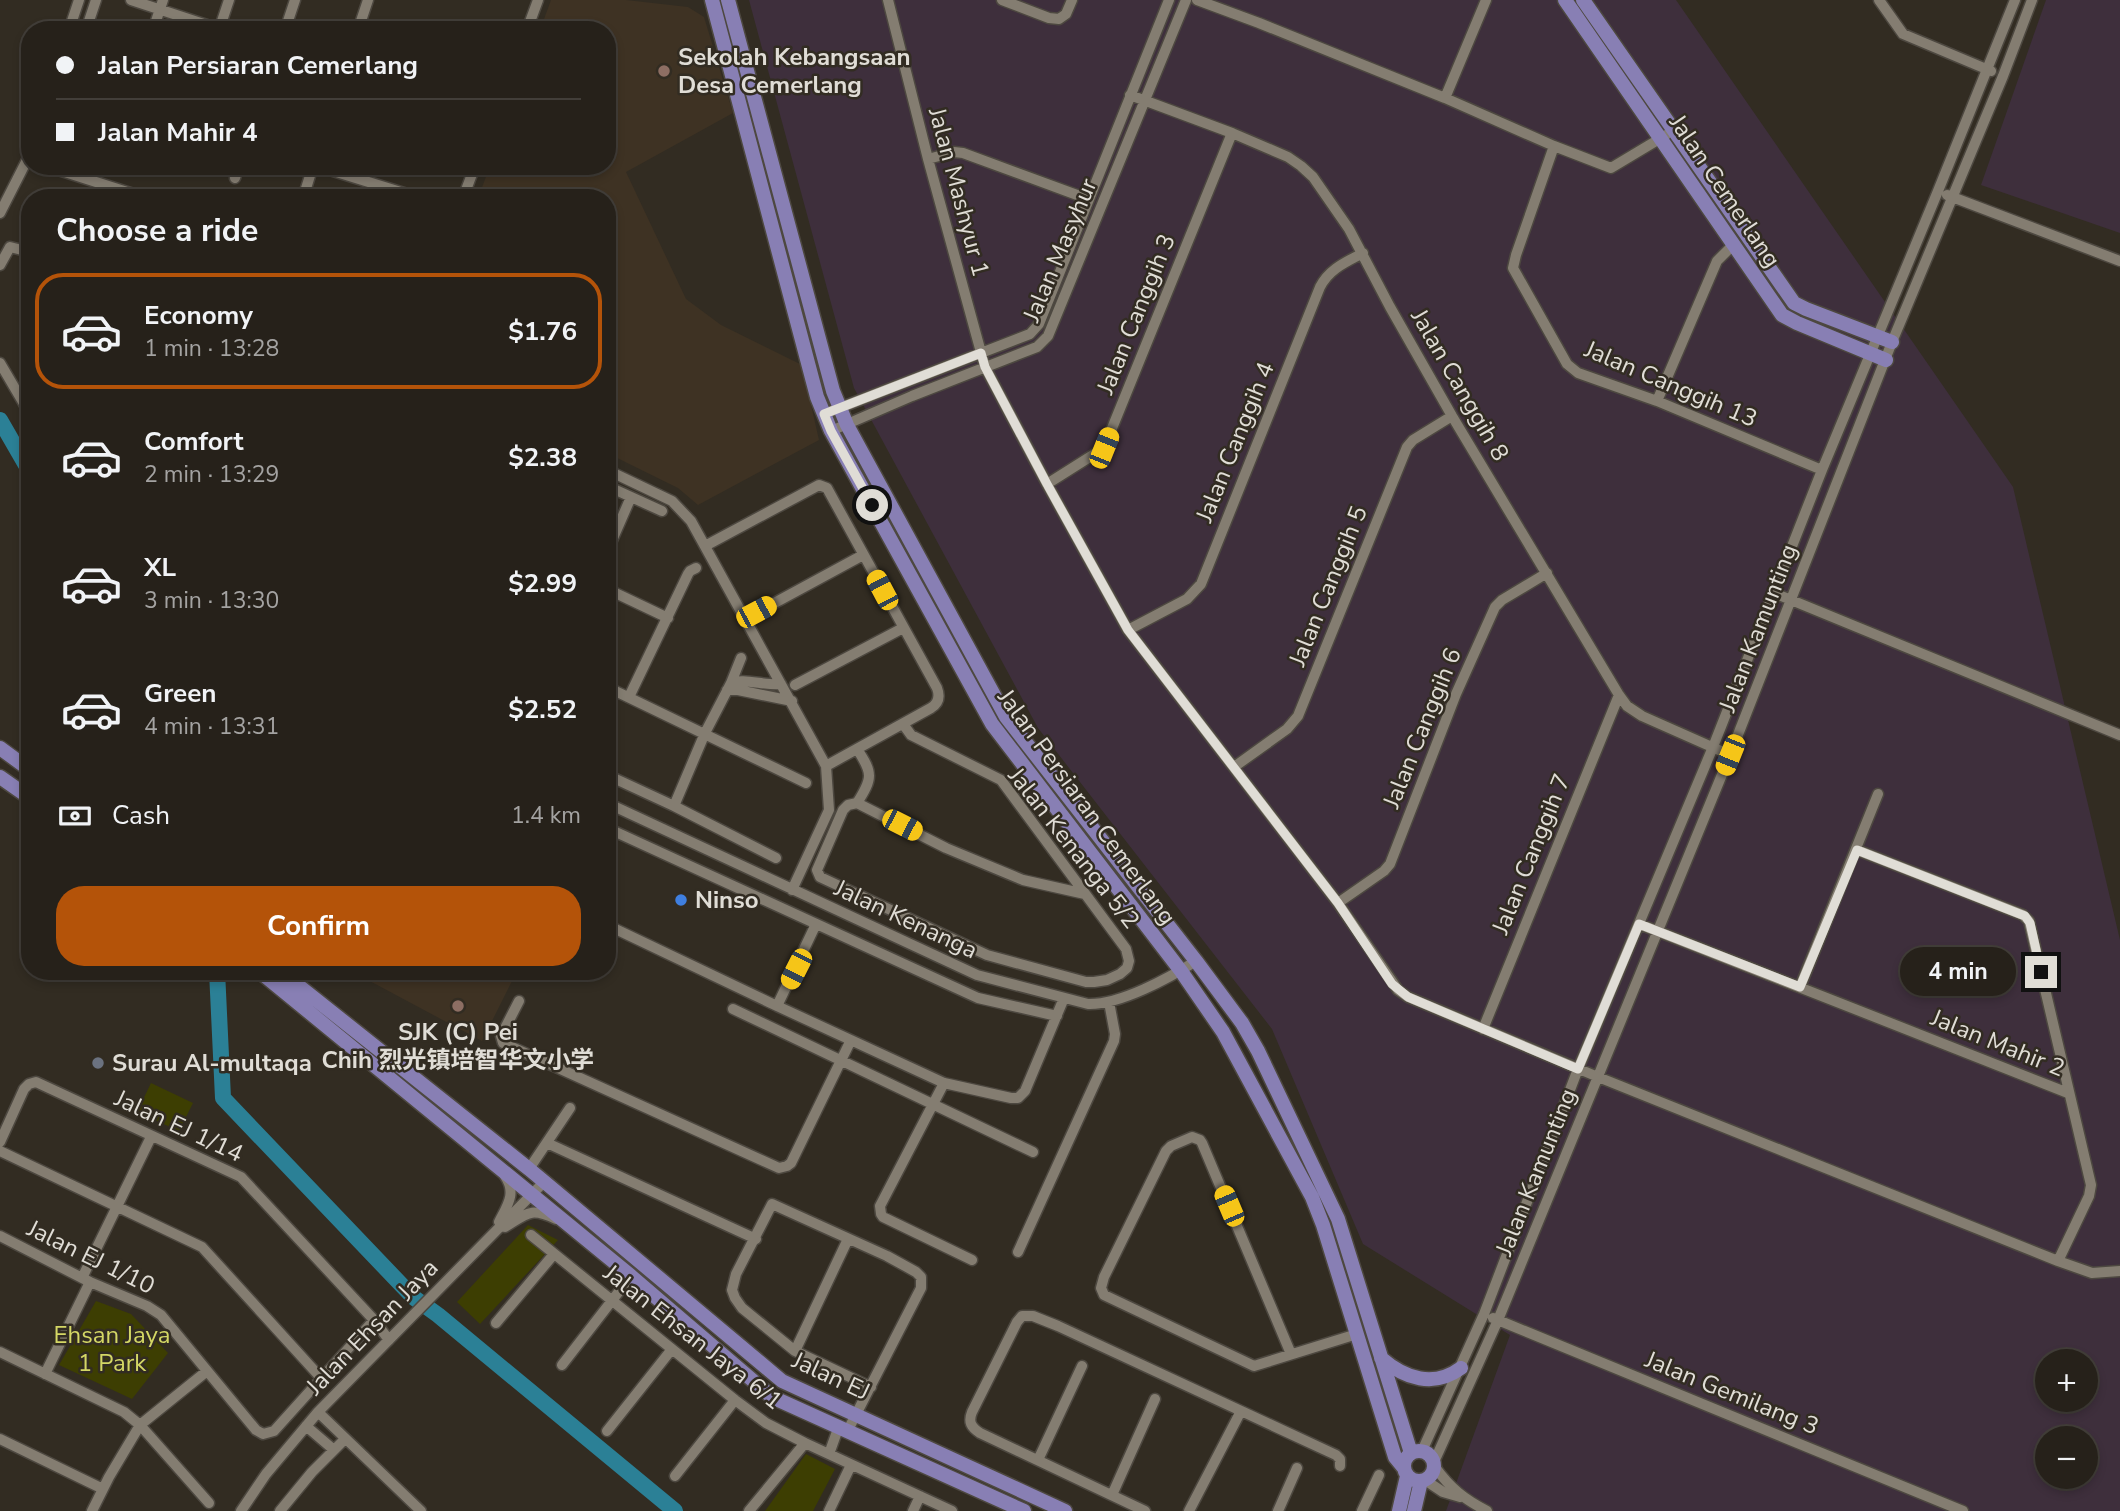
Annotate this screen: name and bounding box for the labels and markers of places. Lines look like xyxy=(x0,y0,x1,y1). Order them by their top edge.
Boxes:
place label: Sekolah Kebangsaan Desa Cemerlang xyxy=(678,41,911,101)
marker: Sekolah Kebangsaan Desa Cemerlang xyxy=(656,63,672,79)
place label: Ninso xyxy=(695,884,759,916)
marker: Ninso xyxy=(673,892,689,908)
marker: SJK (C) Pei Chih 烈光镇培智华文小学 xyxy=(450,998,466,1014)
place label: SJK (C) Pei Chih 烈光镇培智华文小学 xyxy=(322,1016,594,1076)
place label: Surau Al-multaqa xyxy=(112,1047,312,1079)
marker: Surau Al-multaqa xyxy=(90,1055,106,1071)

